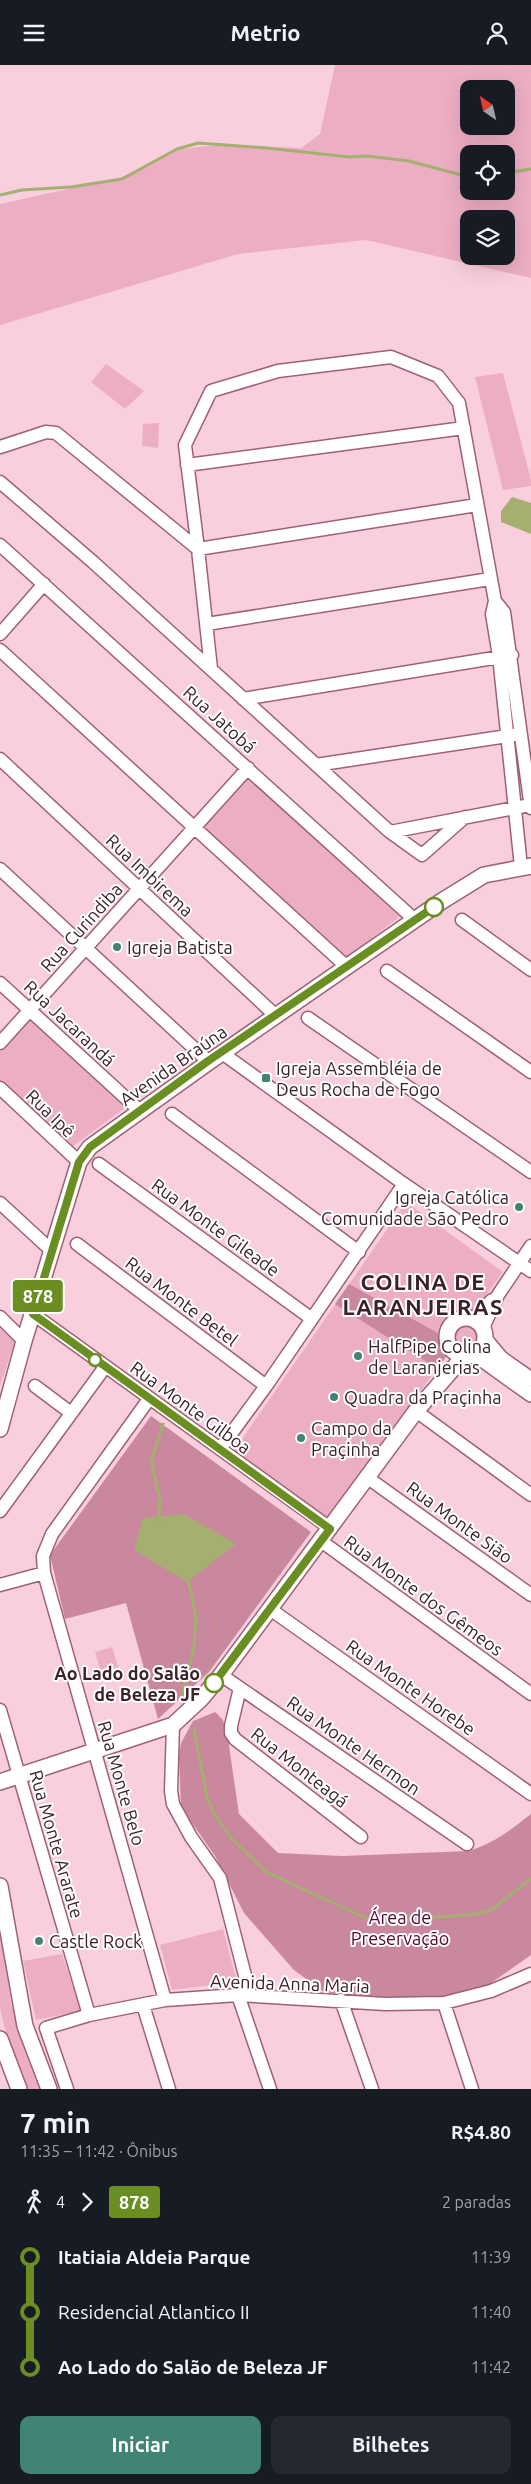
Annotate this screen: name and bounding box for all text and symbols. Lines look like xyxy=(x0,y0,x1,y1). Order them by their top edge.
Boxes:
icon: menu xyxy=(20,19,48,47)
icon: person xyxy=(483,19,511,47)
text: Metrio xyxy=(230,20,301,45)
north arrow xyxy=(460,80,515,135)
map controls xyxy=(460,80,515,265)
button: locate xyxy=(460,145,515,200)
button: layers xyxy=(460,210,515,265)
street label: Rua Jatobá xyxy=(180,681,260,757)
street label: Rua Imbirema xyxy=(102,830,198,920)
street label: Rua Curindiba xyxy=(36,879,126,975)
unlabelled marker xyxy=(424,897,444,917)
place label: Igreja Batista xyxy=(127,937,233,957)
marker: Igreja Batista xyxy=(111,941,123,953)
street label: Rua Jacarandá xyxy=(21,976,119,1070)
street label: Avenida Braúna xyxy=(116,1021,230,1109)
place label: Igreja Assembléia de Deus Rocha de Fogo xyxy=(276,1058,442,1099)
marker: Igreja Assembléia de Deus Rocha de Fogo xyxy=(260,1072,272,1084)
street label: Rua Ipê xyxy=(22,1085,80,1141)
street label: Rua Monte Gileade xyxy=(148,1174,284,1280)
place label: Igreja Católica Comunidade São Pedro xyxy=(321,1187,509,1228)
marker: Igreja Católica Comunidade São Pedro xyxy=(513,1201,525,1213)
street label: Rua Monte Betel xyxy=(122,1252,242,1350)
district label: COLINA DE LARANJEIRAS xyxy=(343,1269,503,1319)
line badge: 878 xyxy=(9,1280,67,1312)
text: 878 xyxy=(23,1286,53,1306)
place label: HalfPipe Colina de Laranjerias xyxy=(368,1336,491,1377)
marker: HalfPipe Colina de Laranjerias xyxy=(352,1350,364,1362)
unlabelled marker xyxy=(88,1353,102,1367)
street label: Rua Monte Gilboa xyxy=(127,1357,255,1457)
place label: Quadra da Praçinha xyxy=(344,1387,501,1408)
marker: Quadra da Praçinha xyxy=(328,1391,340,1403)
place label: Campo da Praçinha xyxy=(311,1418,392,1459)
marker: Campo da Praçinha xyxy=(295,1432,307,1444)
street label: Rua Monte Sião xyxy=(403,1477,517,1567)
street label: Rua Monte dos Gêmeos xyxy=(341,1531,507,1659)
street label: Rua Monte Horebe xyxy=(343,1635,479,1739)
place label: Ao Lado do Salão de Beleza JF xyxy=(54,1663,200,1704)
marker: Ao Lado do Salão de Beleza JF xyxy=(204,1673,224,1693)
street label: Rua Monte Hermon xyxy=(284,1691,424,1799)
street label: Rua Monte Belo xyxy=(95,1718,149,1848)
street label: Rua Monteagá xyxy=(248,1723,352,1811)
street label: Rua Monte Ararate xyxy=(26,1768,88,1920)
park label: Área de Preservação xyxy=(351,1906,449,1948)
place label: Castle Rock xyxy=(49,1931,142,1951)
marker: Castle Rock xyxy=(33,1935,45,1947)
street label: Avenida Anna Maria xyxy=(210,1970,370,1996)
text: 7 min xyxy=(20,2107,91,2138)
text: R$4.80 xyxy=(451,2121,511,2143)
text: 11:35 – 11:42 · Ônibus xyxy=(20,2142,177,2160)
icon: walk xyxy=(20,2188,48,2216)
icon: forward xyxy=(73,2188,101,2216)
text: 878 xyxy=(119,2192,150,2212)
text: 4 xyxy=(56,2193,65,2211)
text: 2 paradas xyxy=(442,2193,511,2211)
text: Itatiaia Aldeia Parque xyxy=(58,2246,250,2268)
text: 11:39 xyxy=(471,2248,511,2266)
text: Residencial Atlantico II xyxy=(58,2301,250,2323)
text: 11:40 xyxy=(471,2303,511,2321)
text: Ao Lado do Salão de Beleza JF xyxy=(58,2356,328,2378)
text: 11:42 xyxy=(471,2358,511,2376)
button: Iniciar xyxy=(20,2416,261,2474)
button: Bilhetes xyxy=(271,2416,511,2474)

